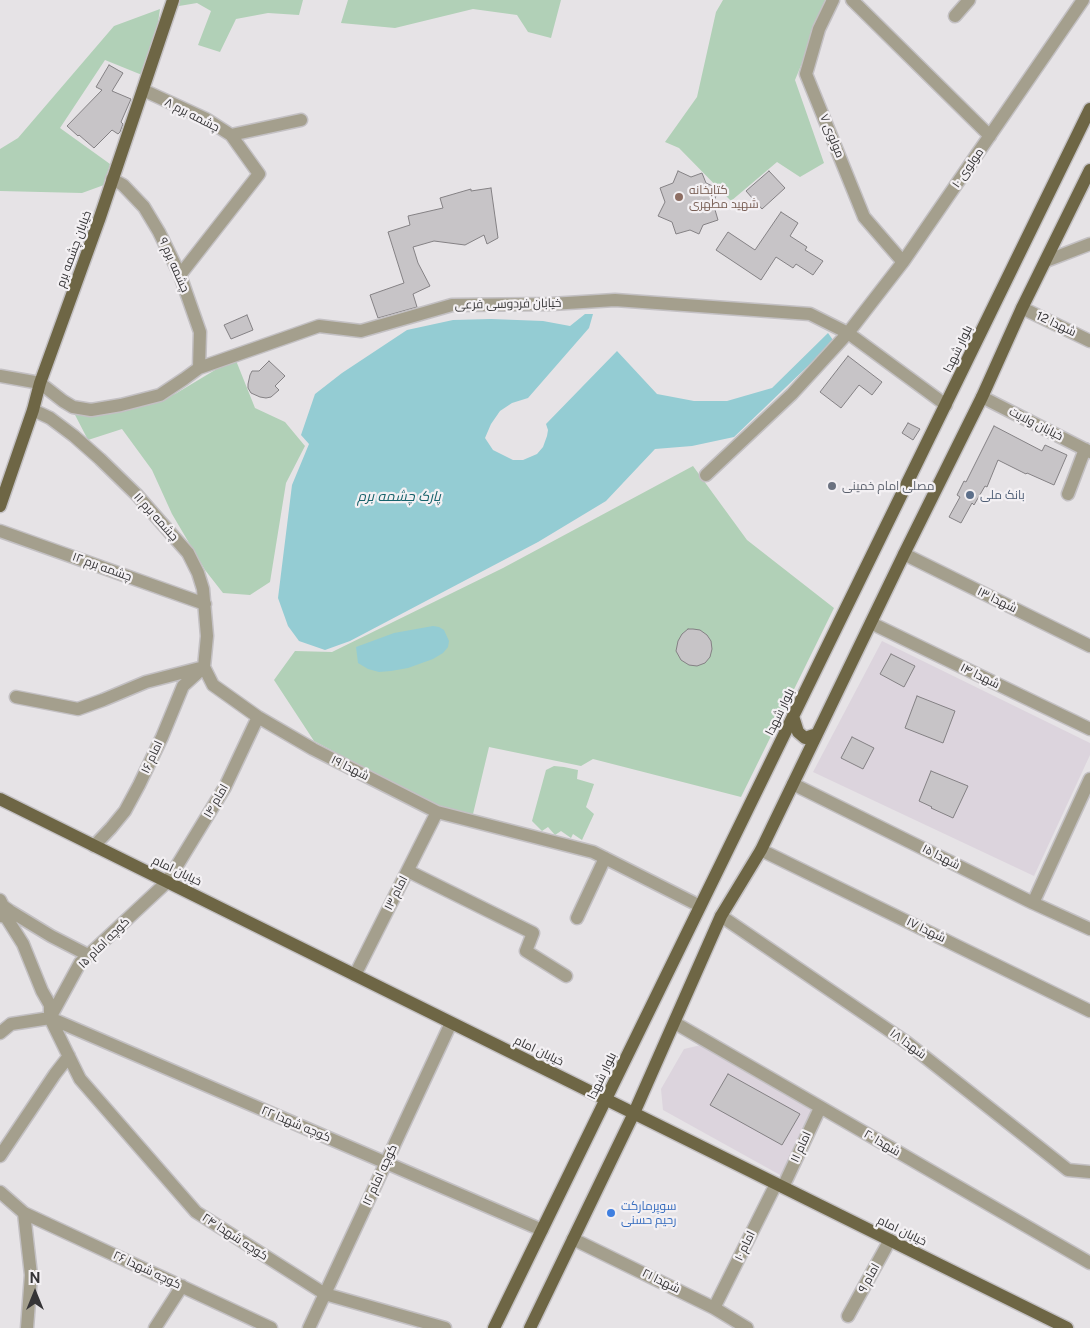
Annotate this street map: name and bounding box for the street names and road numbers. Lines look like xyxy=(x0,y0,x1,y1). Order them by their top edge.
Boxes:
street label: چشمه برم ۸ xyxy=(162,95,222,135)
street label: مولوی ۷ xyxy=(817,112,847,160)
street label: مولوی ۱۰ xyxy=(949,145,987,191)
street label: خیابان چشمه برم xyxy=(53,209,95,289)
street label: چشمه برم ۹ xyxy=(156,235,192,295)
street label: خیابان فردوسی فرعی xyxy=(455,296,561,312)
street label: شهدا 12 xyxy=(1034,309,1078,339)
street label: بلوار شهدا xyxy=(940,323,976,375)
street label: خیابان ولایت xyxy=(1007,404,1065,444)
street label: چشمه برم ۱۱ xyxy=(131,490,181,544)
street label: چشمه برم ۱۲ xyxy=(70,550,134,584)
street label: شهدا ۱۳ xyxy=(975,584,1019,616)
street label: شهدا ۱۴ xyxy=(958,660,1002,692)
street label: بلوار شهدا xyxy=(762,686,798,738)
street label: امام ۱۶ xyxy=(138,738,166,776)
street label: شهدا ۱۹ xyxy=(329,752,371,784)
street label: امام ۱۴ xyxy=(201,782,231,820)
street label: شهدا ۱۵ xyxy=(920,841,962,873)
street label: خیابان امام xyxy=(150,853,204,889)
street label: امام ۱۳ xyxy=(381,873,411,913)
street label: شهدا ۱۷ xyxy=(904,914,948,946)
street label: کوچه امام ۱۵ xyxy=(76,915,132,971)
street label: شهدا ۱۸ xyxy=(887,1026,929,1062)
street label: خیابان امام xyxy=(512,1033,566,1069)
street label: بلوار شهدا xyxy=(584,1050,620,1102)
street label: کوچه شهدا ۲۲ xyxy=(259,1103,333,1145)
street label: شهدا ۲۰ xyxy=(861,1127,903,1159)
street label: امام ۱۱ xyxy=(788,1129,814,1165)
street label: کوچه امام ۱۲ xyxy=(360,1142,400,1208)
street label: کوچه شهدا ۲۴ xyxy=(199,1210,271,1264)
street label: خیابان امام xyxy=(875,1213,929,1249)
street label: امام ۱۰ xyxy=(732,1229,758,1263)
street label: کوچه شهدا ۲۶ xyxy=(111,1248,183,1292)
street label: امام ۹ xyxy=(855,1261,883,1295)
street label: شهدا ۲۱ xyxy=(640,1266,682,1296)

